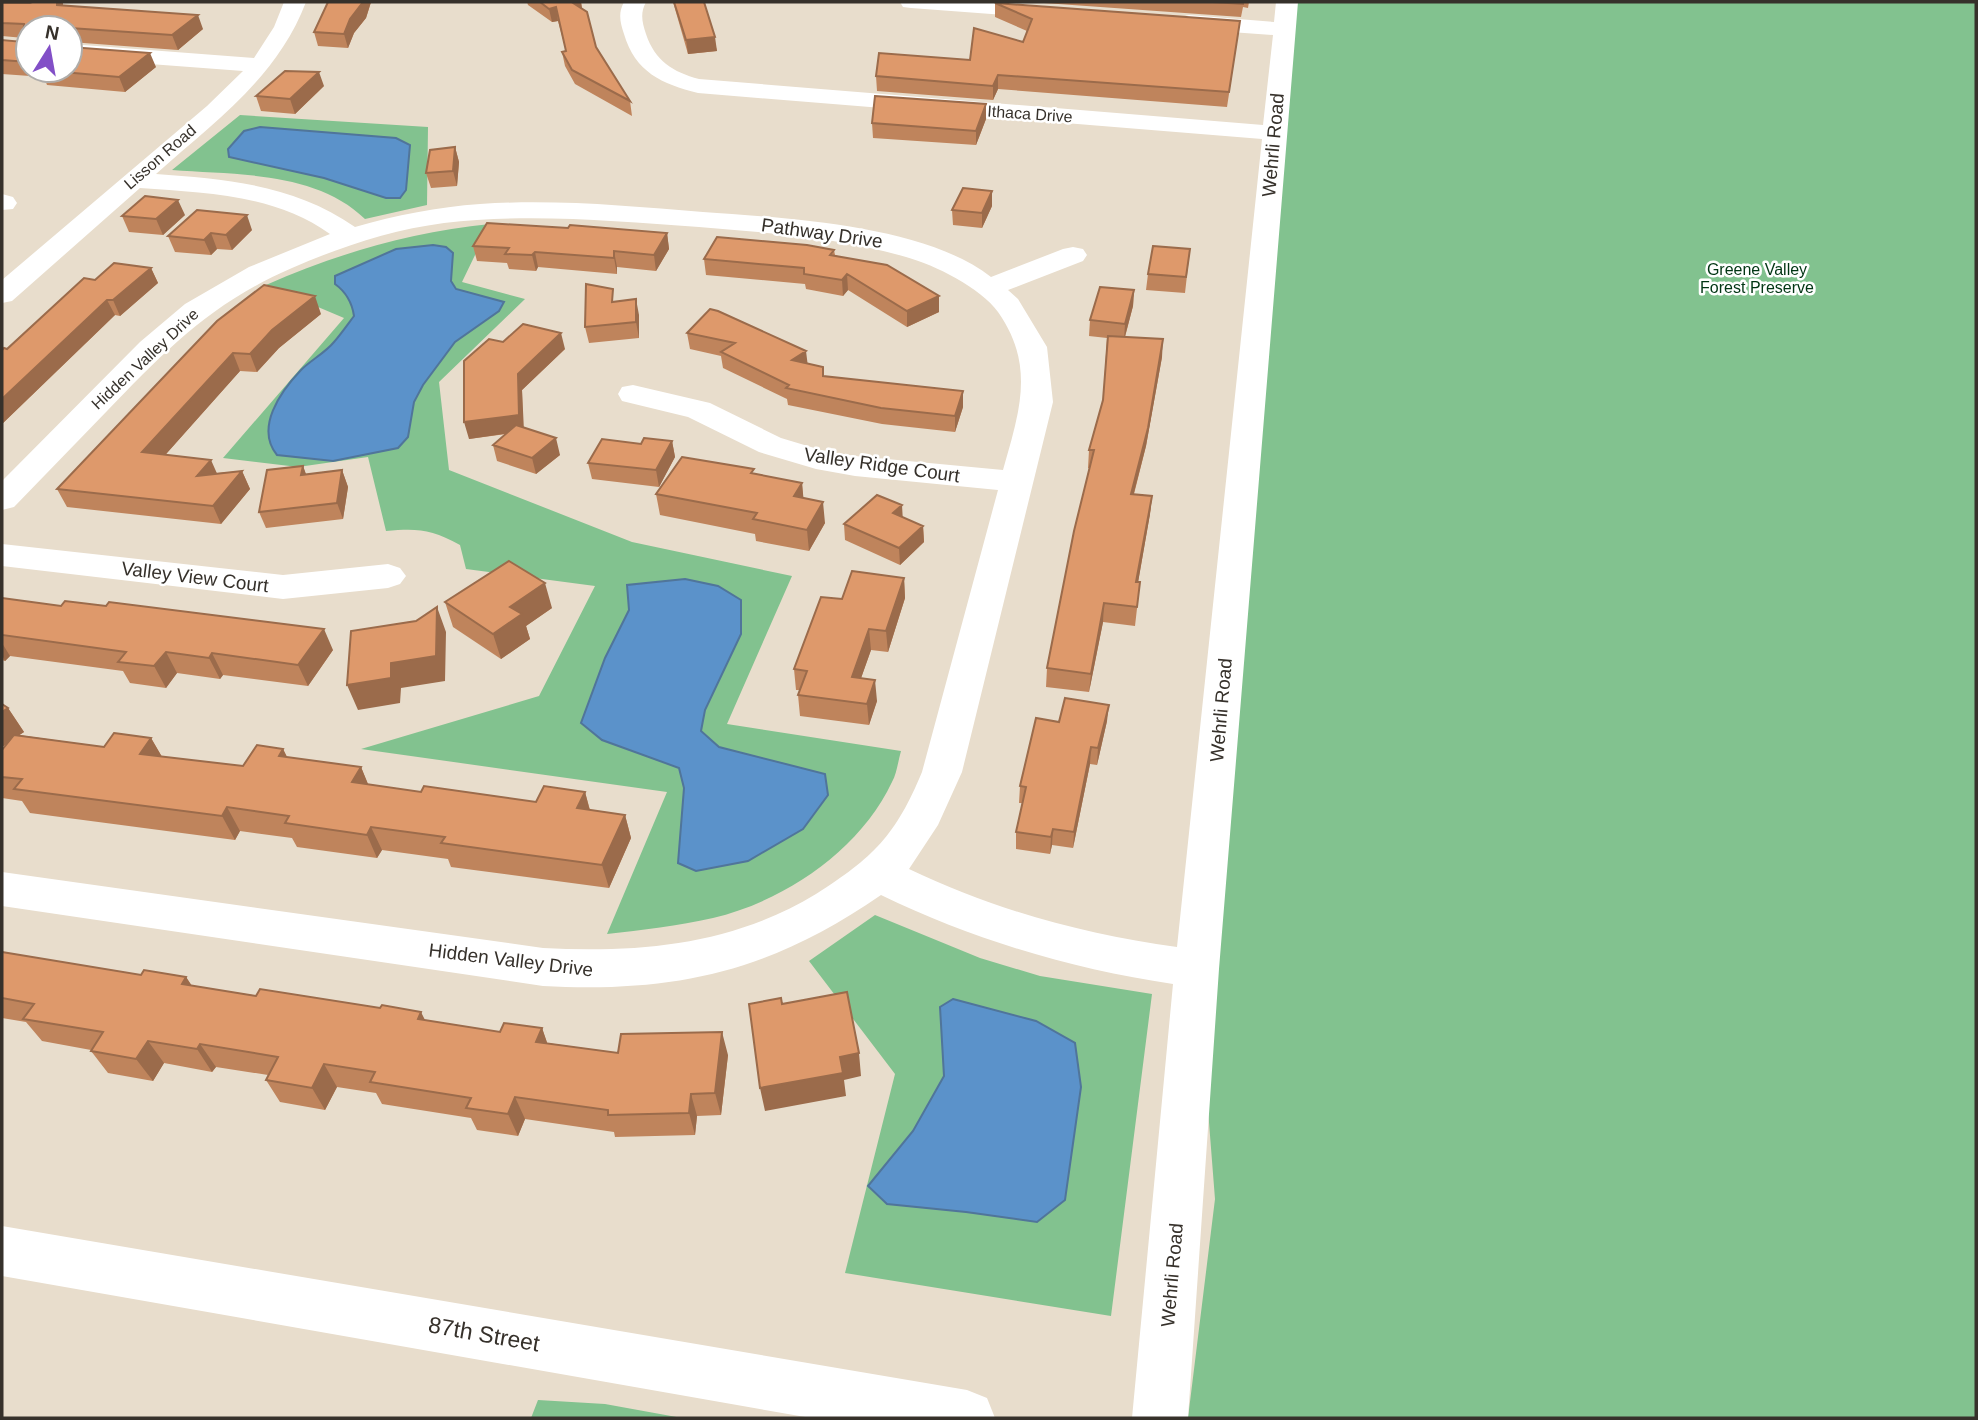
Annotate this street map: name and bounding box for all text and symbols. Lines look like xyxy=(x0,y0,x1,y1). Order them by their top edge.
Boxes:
north arrow xyxy=(14,14,84,84)
text: N xyxy=(43,21,61,44)
street label: Wehrli Road xyxy=(1258,92,1288,198)
street label: Ithaca Drive xyxy=(987,103,1073,125)
street label: Lisson Road xyxy=(121,121,199,193)
street label: Pathway Drive xyxy=(760,214,884,252)
park label: Greene Valley Forest Preserve xyxy=(1700,261,1814,296)
street label: Hidden Valley Drive xyxy=(88,305,202,413)
street label: Valley Ridge Court xyxy=(803,444,962,486)
street label: Valley View Court xyxy=(120,558,271,597)
street label: Wehrli Road xyxy=(1206,657,1236,763)
street label: Hidden Valley Drive xyxy=(428,939,594,981)
street label: Wehrli Road xyxy=(1157,1222,1187,1328)
street label: 87th Street xyxy=(426,1311,542,1357)

